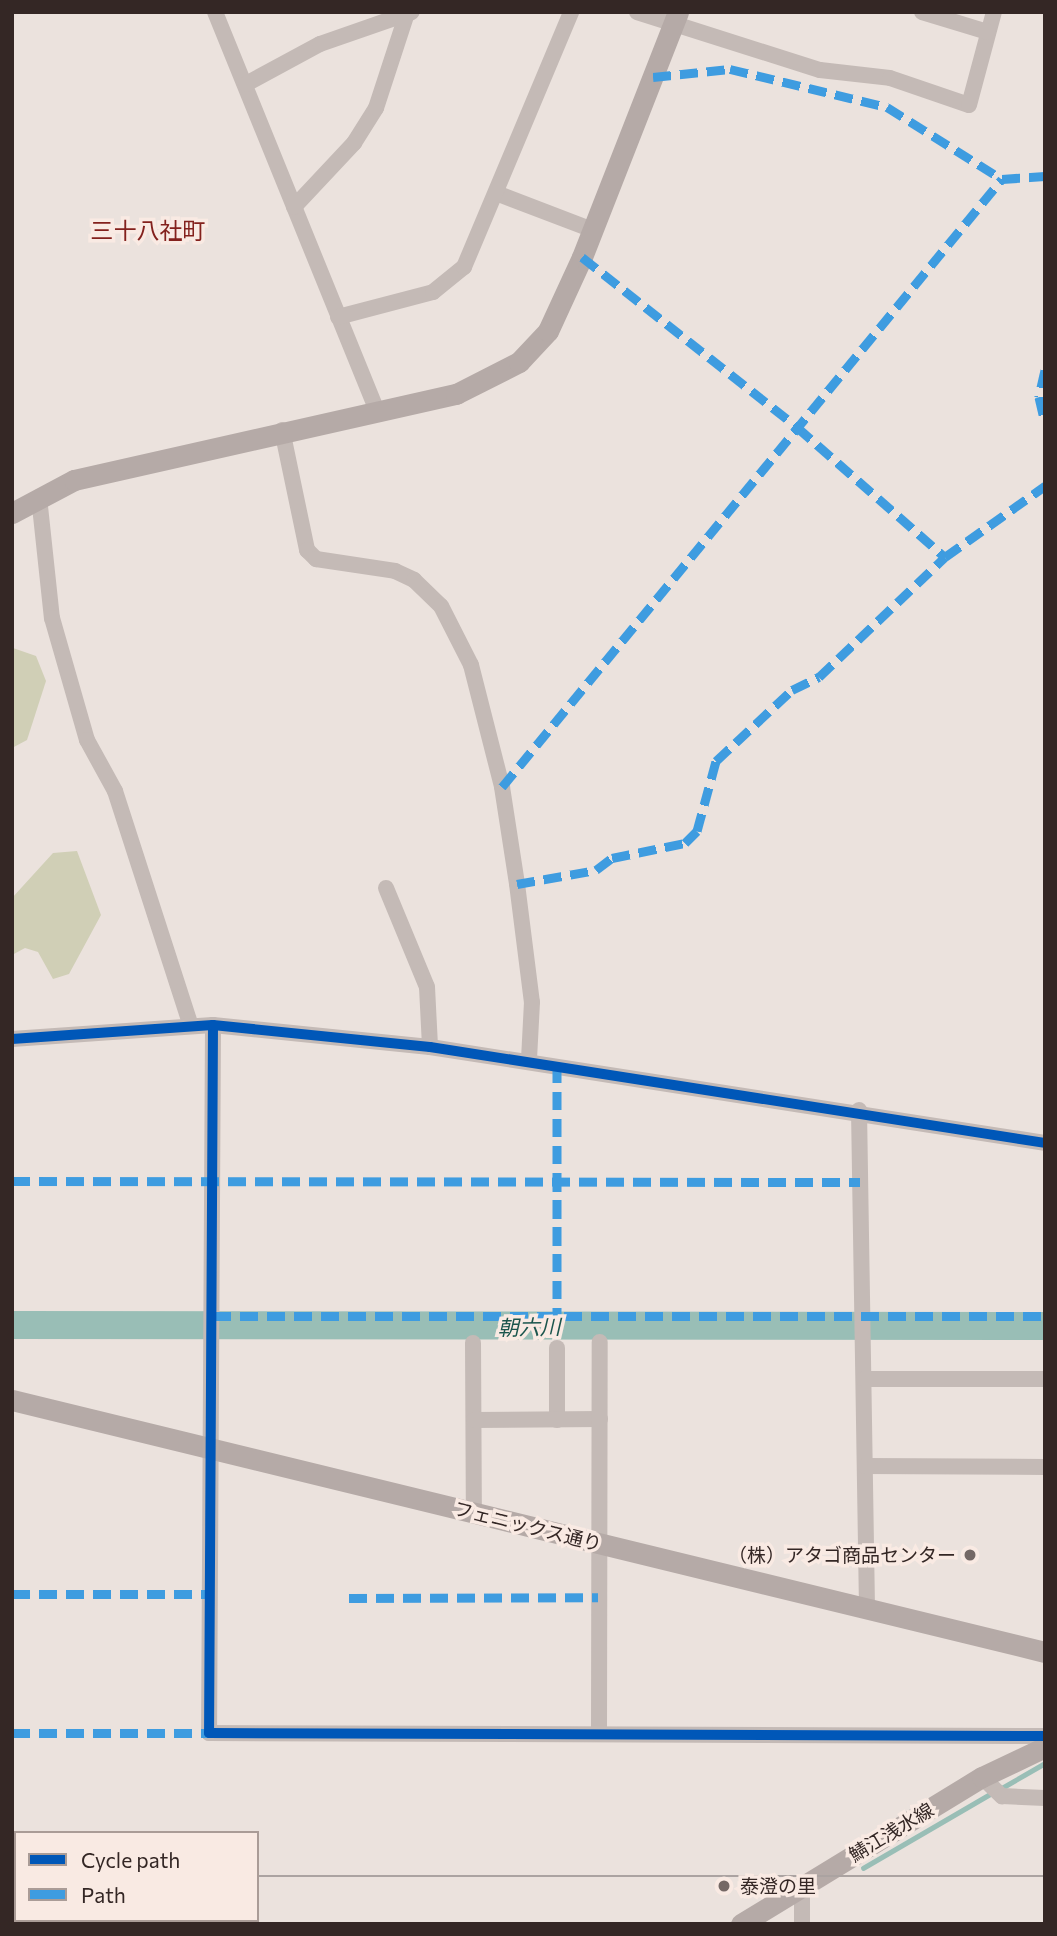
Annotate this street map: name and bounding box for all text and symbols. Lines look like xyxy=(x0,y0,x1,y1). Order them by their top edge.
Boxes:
district label: 三十八社町 xyxy=(91,216,205,244)
water label: 朝六川 xyxy=(497,1314,561,1340)
street label: フェニックス通り xyxy=(451,1497,605,1555)
place label: （株）アタゴ商品センター xyxy=(728,1544,956,1566)
marker: （株）アタゴ商品センター xyxy=(962,1547,978,1563)
street label: 鯖江浅水線 xyxy=(844,1798,938,1866)
legend xyxy=(14,1831,259,1922)
text: Cycle path xyxy=(81,1847,180,1872)
place label: 泰澄の里 xyxy=(740,1875,816,1897)
marker: 泰澄の里 xyxy=(714,1876,734,1896)
text: Path xyxy=(81,1882,126,1907)

